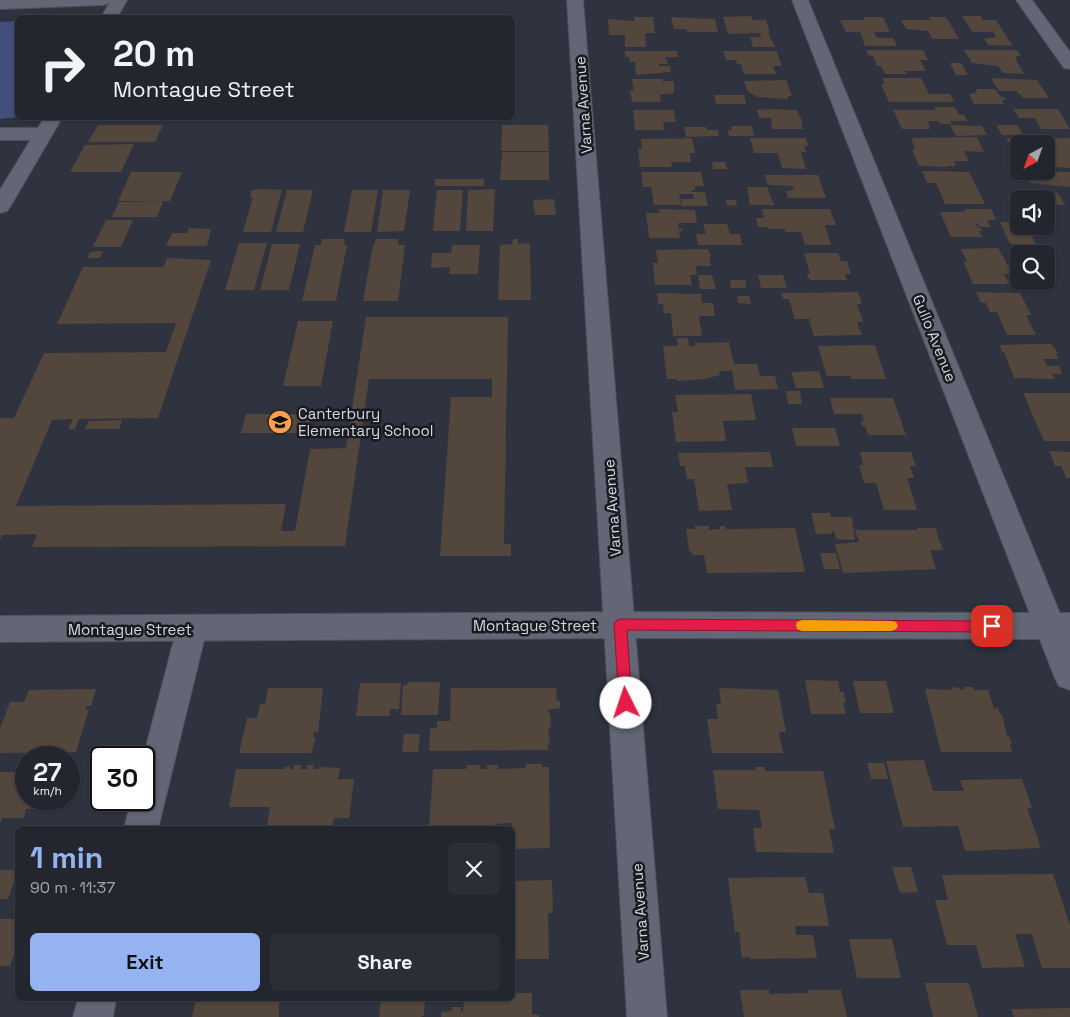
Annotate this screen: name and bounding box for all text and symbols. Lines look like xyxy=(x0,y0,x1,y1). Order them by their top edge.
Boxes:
text: 20 m xyxy=(113,32,195,76)
icon: right xyxy=(30,35,95,100)
street label: Varna Avenue xyxy=(570,56,596,154)
text: Montague Street xyxy=(113,75,295,103)
north arrow xyxy=(1010,135,1055,180)
map controls xyxy=(1010,135,1055,290)
button: sound xyxy=(1010,190,1055,235)
button: search xyxy=(1010,245,1055,290)
street label: Gullo Avenue xyxy=(909,292,961,384)
place label: Canterbury Elementary School xyxy=(298,404,434,440)
school or university icon: Canterbury Elementary School xyxy=(267,409,293,435)
street label: Varna Avenue xyxy=(599,459,625,557)
pin xyxy=(971,605,1013,647)
icon: arrive xyxy=(978,612,1006,640)
street label: Montague Street xyxy=(473,616,597,635)
street label: Montague Street xyxy=(68,620,192,639)
position arrow xyxy=(599,676,651,728)
speed limit sign: 30 xyxy=(90,746,155,811)
text: 27 xyxy=(33,756,62,788)
text: km/h xyxy=(33,783,62,799)
text: 1 min xyxy=(30,838,103,877)
button: close xyxy=(448,843,500,895)
street label: Varna Avenue xyxy=(627,863,653,961)
text: 90 m · 11:37 xyxy=(30,877,115,898)
button: Exit xyxy=(30,933,260,991)
button: Share xyxy=(270,933,500,991)

